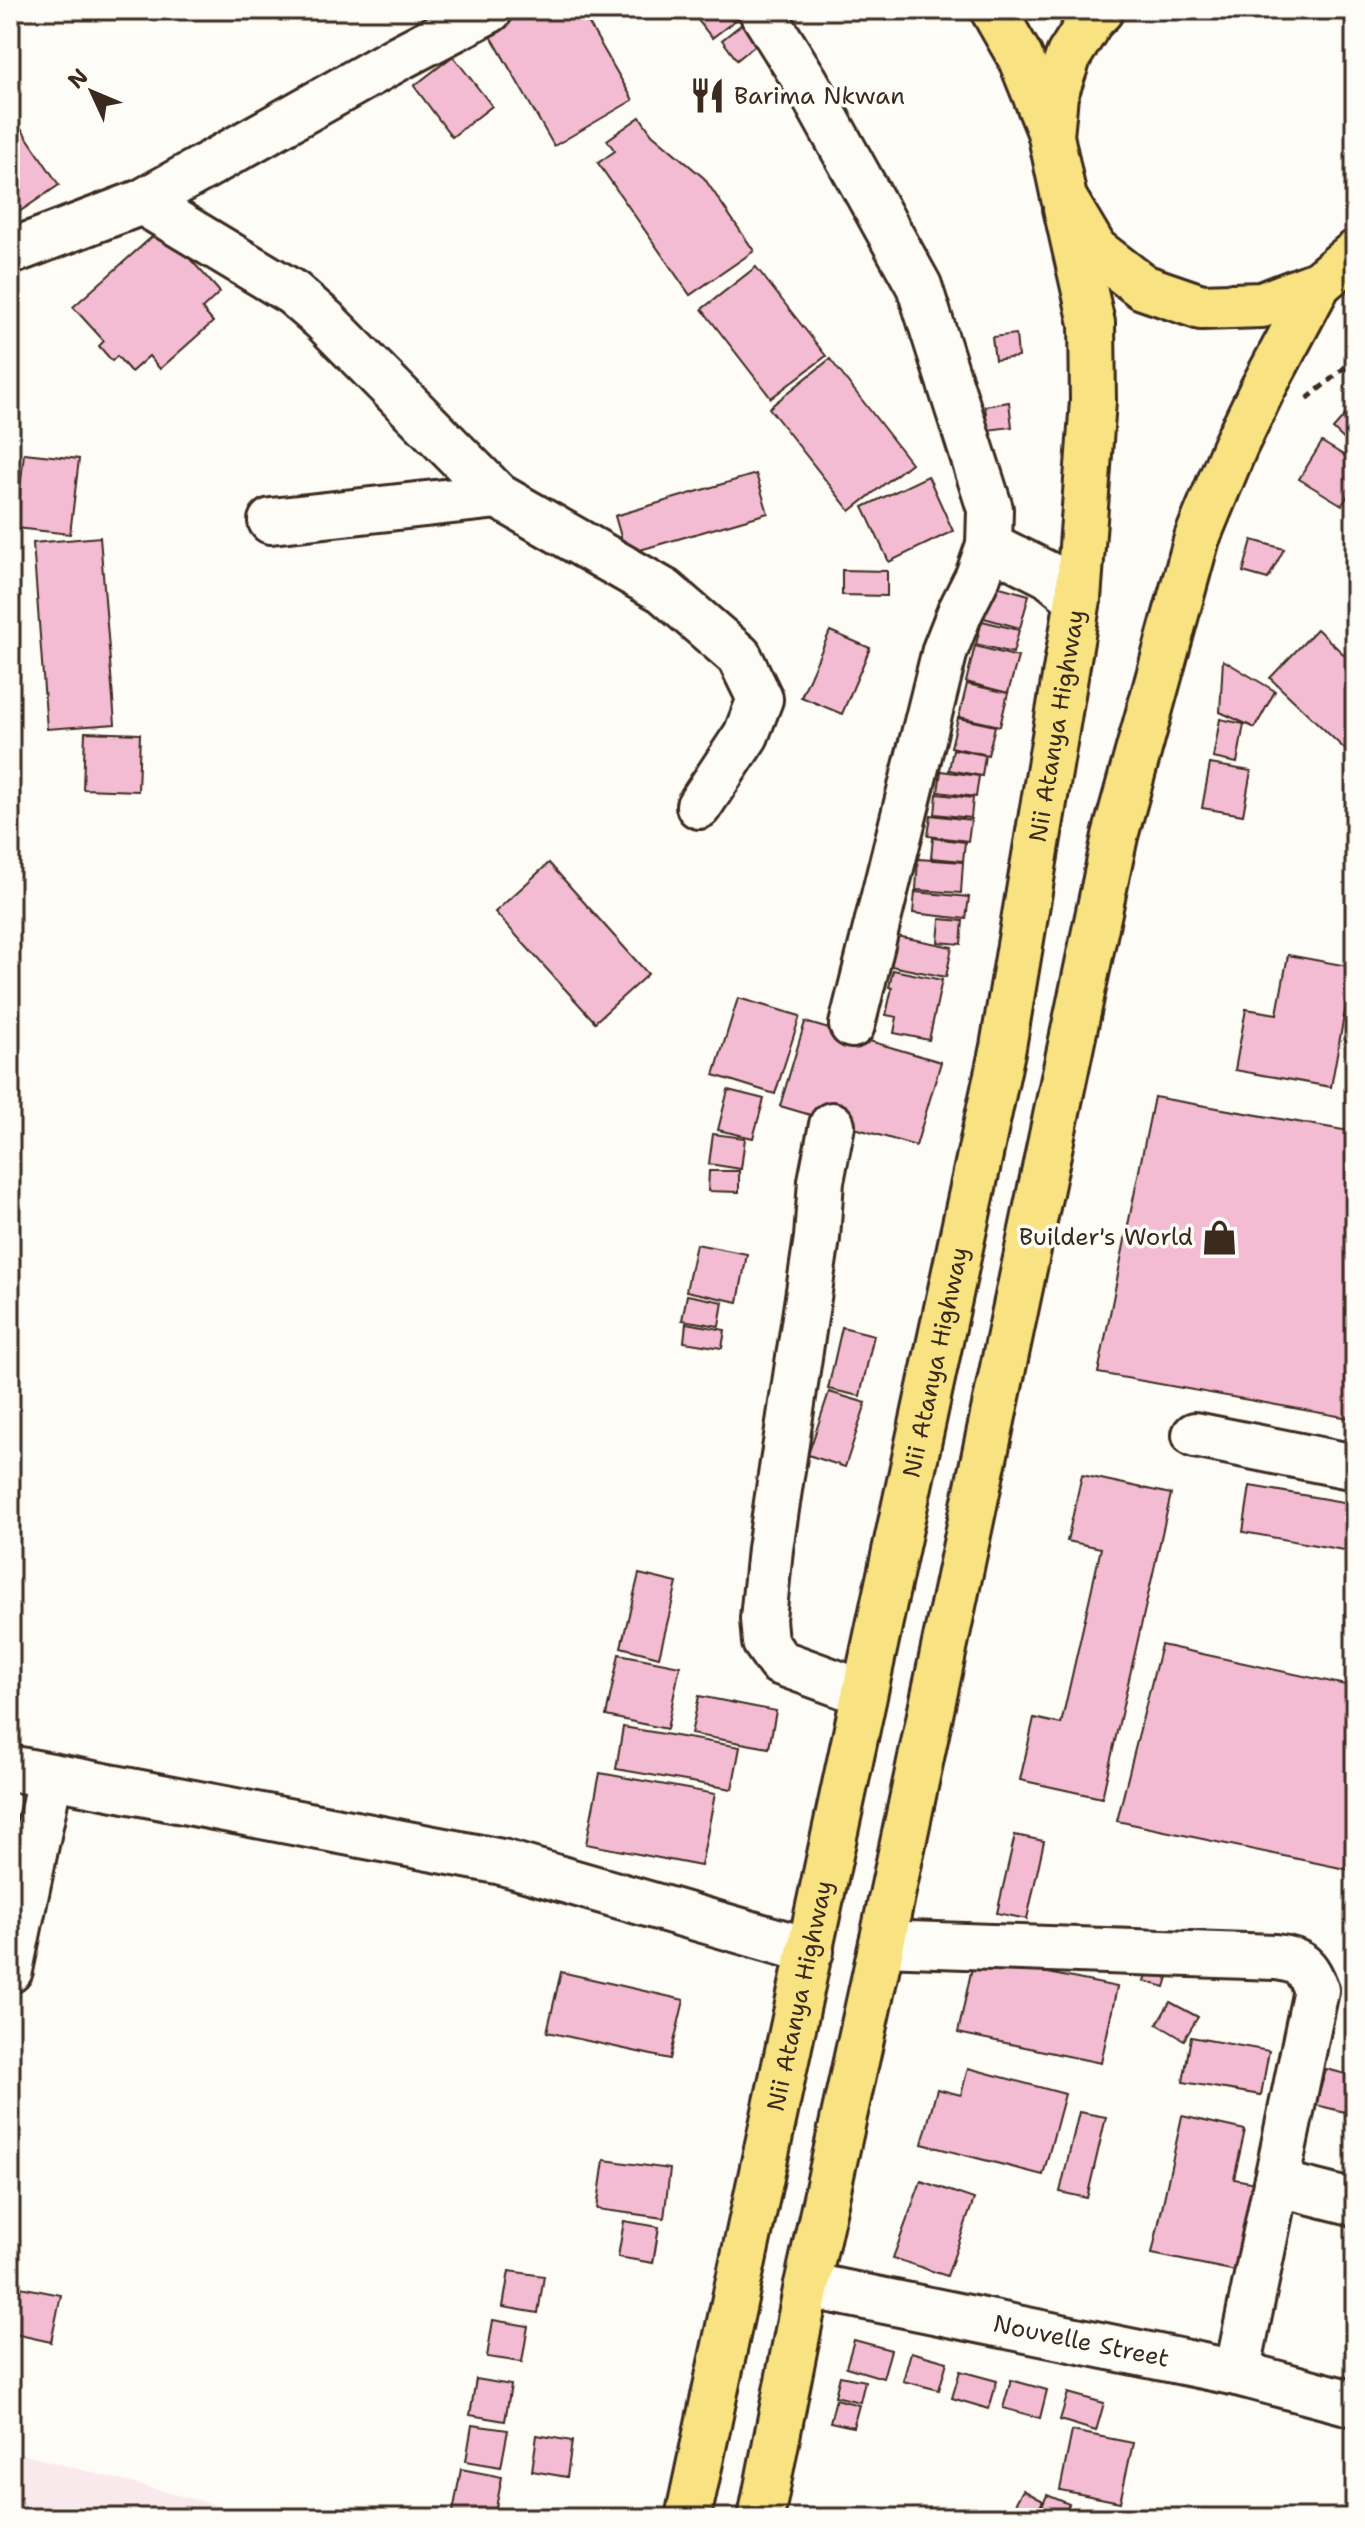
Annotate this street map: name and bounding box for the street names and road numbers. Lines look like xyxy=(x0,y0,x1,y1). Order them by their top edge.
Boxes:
street label: Nii Atanya Highway xyxy=(1022,607,1092,844)
street label: Nii Atanya Highway xyxy=(895,1244,976,1481)
street label: Nii Atanya Highway xyxy=(760,1877,840,2114)
street label: Nouvelle Street xyxy=(990,2308,1172,2375)

